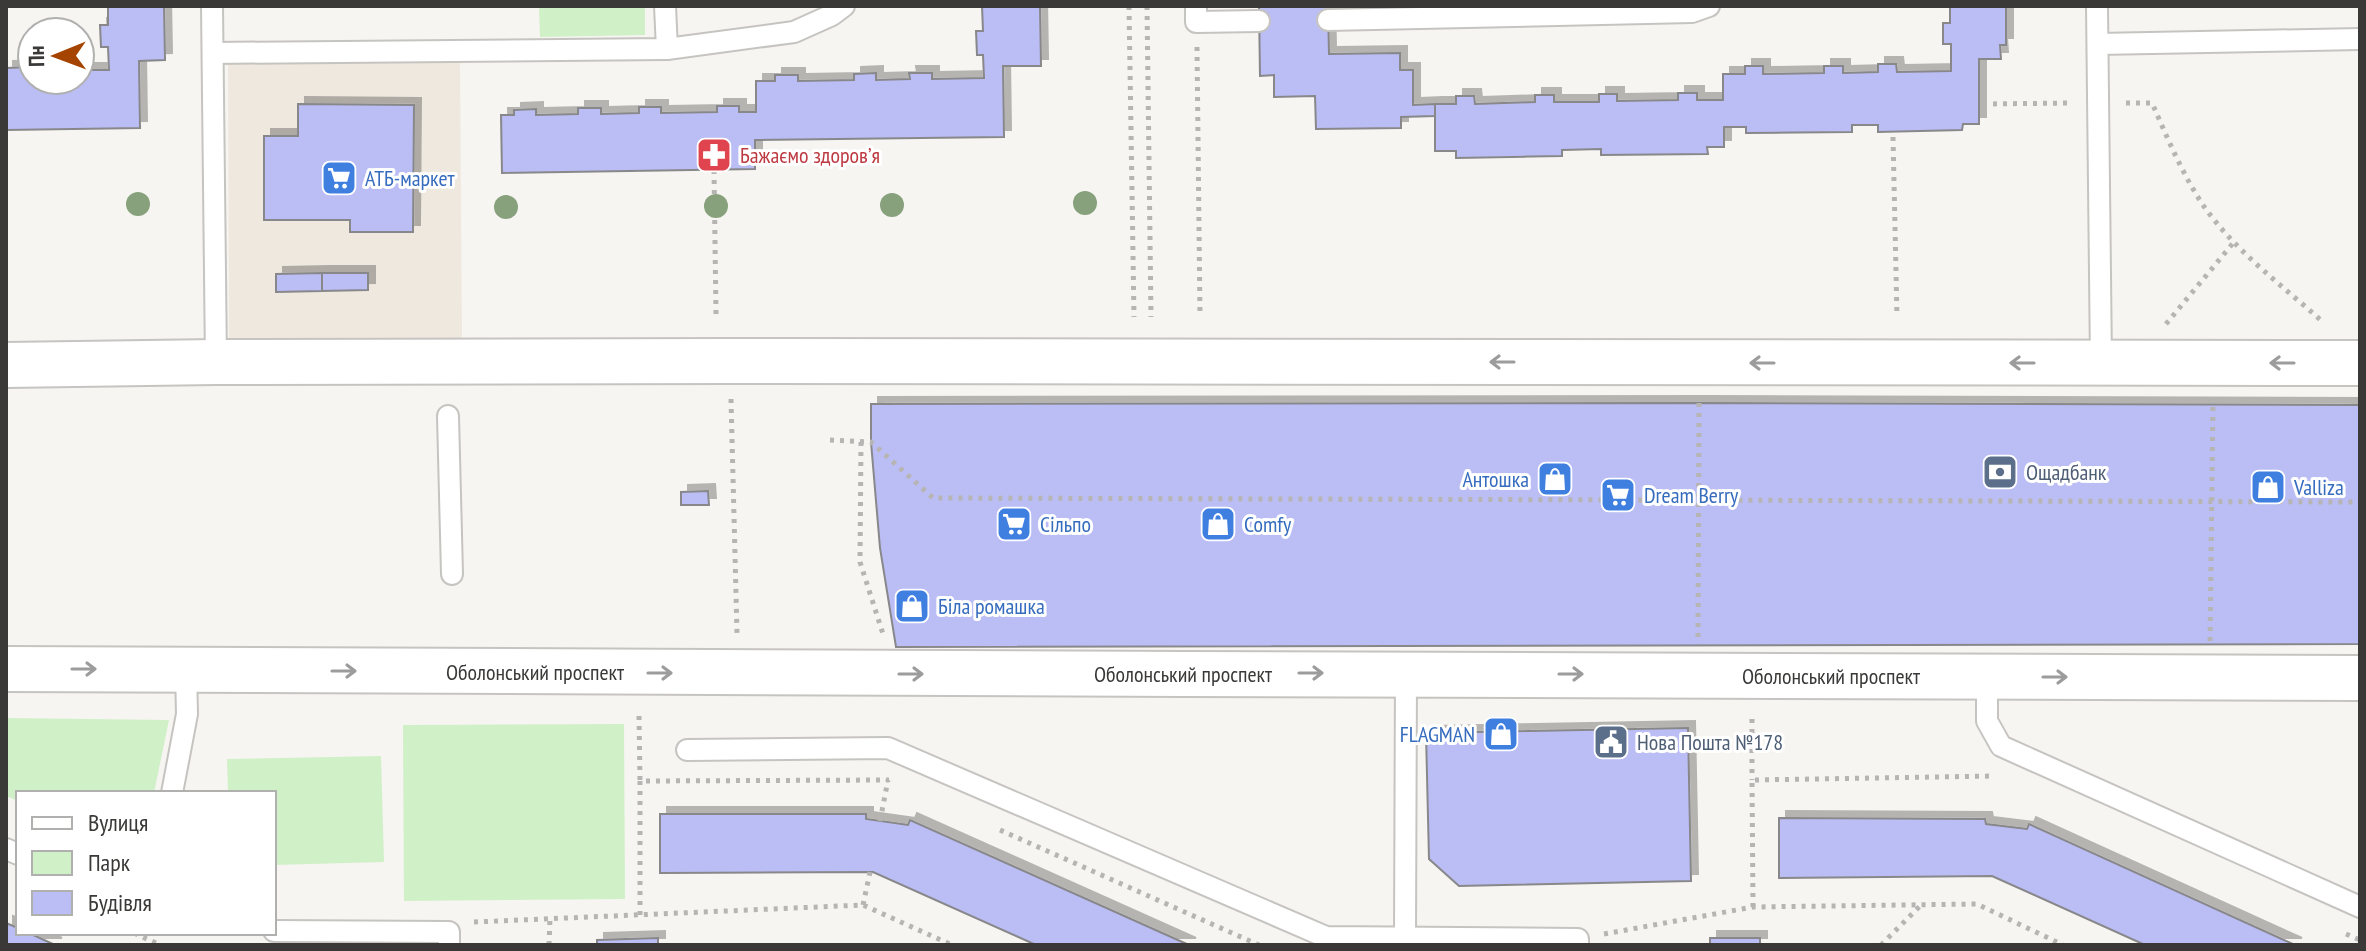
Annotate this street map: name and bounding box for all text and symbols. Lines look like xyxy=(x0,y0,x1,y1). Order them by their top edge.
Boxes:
north arrow xyxy=(16,16,96,96)
text: Пн xyxy=(22,45,50,67)
pharmacy icon: Бажаємо здоровʼя xyxy=(695,136,733,174)
place label: Бажаємо здоровʼя xyxy=(740,141,880,169)
supermarket icon: АТБ-маркет xyxy=(320,159,358,197)
place label: АТБ-маркет xyxy=(365,164,456,192)
one-way arrow xyxy=(1489,355,1516,370)
one-way arrow xyxy=(1749,355,1776,371)
one-way arrow xyxy=(2009,355,2036,371)
one-way arrow xyxy=(2269,355,2296,371)
bank icon: Ощадбанк xyxy=(1981,453,2019,491)
place label: Ощадбанк xyxy=(2026,458,2107,486)
shop icon: Антошка xyxy=(1536,460,1574,498)
place label: Антошка xyxy=(1462,465,1529,493)
shop icon: Valliza xyxy=(2249,468,2287,506)
place label: Valliza xyxy=(2293,473,2344,501)
supermarket icon: Dream Berry xyxy=(1599,476,1637,514)
place label: Dream Berry xyxy=(1644,481,1739,509)
supermarket icon: Сільпо xyxy=(995,505,1033,543)
shop icon: Comfy xyxy=(1199,505,1237,543)
place label: Сільпо xyxy=(1040,510,1091,538)
place label: Comfy xyxy=(1244,510,1292,538)
shop icon: Біла ромашка xyxy=(893,587,931,625)
place label: Біла ромашка xyxy=(938,592,1045,620)
street label: Оболонський проспект xyxy=(446,658,625,686)
street label: Оболонський проспект xyxy=(1094,660,1273,688)
one-way arrow xyxy=(70,661,97,677)
street label: Оболонський проспект xyxy=(1742,662,1921,690)
one-way arrow xyxy=(330,663,357,679)
one-way arrow xyxy=(646,665,673,680)
one-way arrow xyxy=(1297,665,1324,681)
one-way arrow xyxy=(897,666,924,682)
one-way arrow xyxy=(1557,666,1584,682)
one-way arrow xyxy=(2041,669,2068,685)
shop icon: FLAGMAN xyxy=(1482,715,1520,753)
place label: FLAGMAN xyxy=(1400,720,1475,748)
public building icon: Нова Пошта №178 xyxy=(1592,723,1630,761)
place label: Нова Пошта №178 xyxy=(1637,728,1783,756)
legend xyxy=(16,791,276,935)
text: Вулиця xyxy=(88,807,148,838)
text: Парк xyxy=(88,847,131,878)
text: Будівля xyxy=(88,887,152,918)

